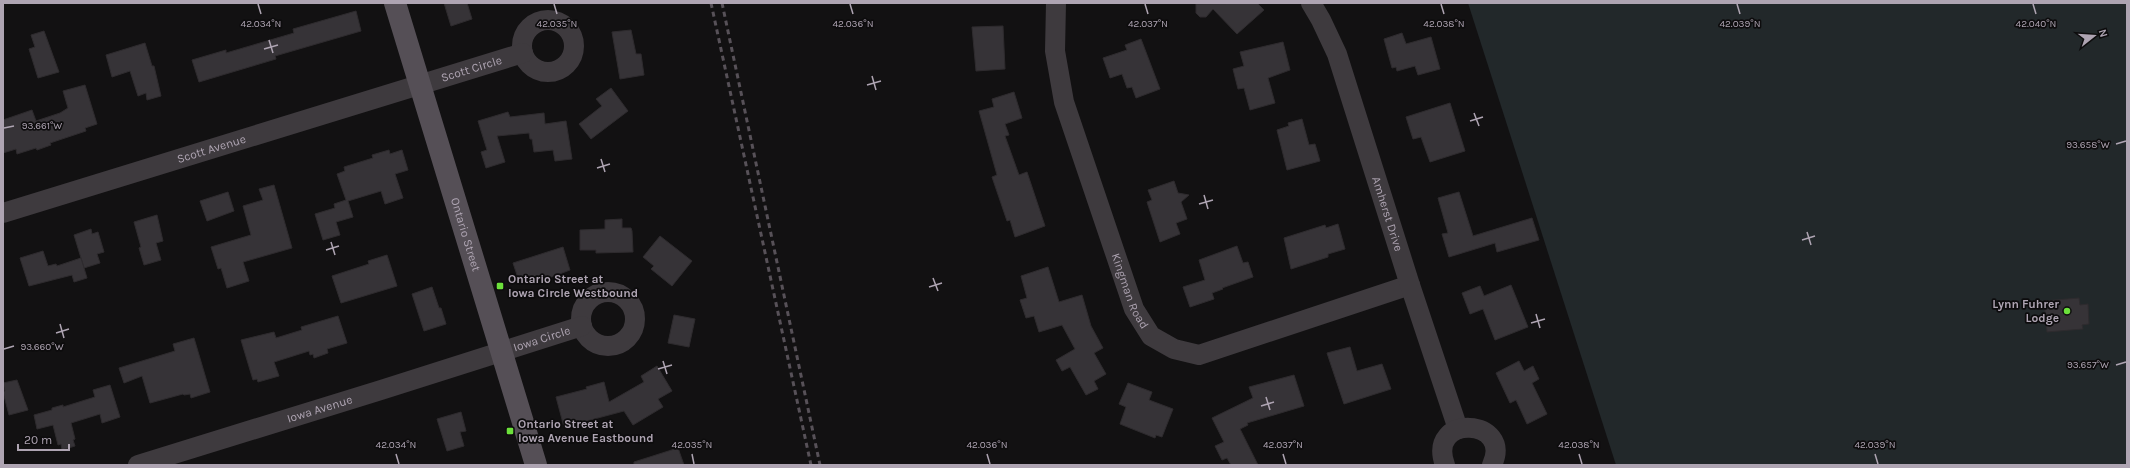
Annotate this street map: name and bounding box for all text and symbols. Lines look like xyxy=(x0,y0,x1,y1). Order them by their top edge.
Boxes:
north arrow xyxy=(2074,16,2114,56)
text: 42.034°N xyxy=(241,18,281,30)
text: 42.035°N xyxy=(537,18,577,30)
text: 42.036°N xyxy=(833,18,873,30)
text: 42.037°N xyxy=(1128,18,1168,30)
text: 42.038°N xyxy=(1423,18,1465,30)
text: 42.039°N xyxy=(1719,18,1761,30)
text: 42.040°N xyxy=(2016,18,2056,30)
text: N xyxy=(2096,28,2110,39)
street label: Scott Circle xyxy=(439,53,503,85)
text: 93.661°W xyxy=(22,120,62,132)
street label: Scott Avenue xyxy=(175,132,248,166)
text: 93.658°W xyxy=(2066,139,2110,151)
street label: Amherst Drive xyxy=(1369,175,1406,253)
street label: Ontario Street xyxy=(448,196,484,274)
street label: Kingman Road xyxy=(1109,251,1152,331)
place label: Ontario Street at Iowa Circle Westbound xyxy=(508,272,638,300)
marker: Ontario Street at Iowa Circle Westbound xyxy=(495,281,505,291)
place label: Lynn Fuhrer Lodge xyxy=(1992,297,2059,325)
marker: Lynn Fuhrer Lodge xyxy=(2062,306,2072,316)
street label: Iowa Circle xyxy=(511,323,572,354)
text: 93.660°W xyxy=(20,341,64,353)
text: 93.657°W xyxy=(2067,359,2109,371)
street label: Iowa Avenue xyxy=(285,392,354,426)
place label: Ontario Street at Iowa Avenue Eastbound xyxy=(518,417,654,445)
scale bar xyxy=(18,426,69,452)
marker: Ontario Street at Iowa Avenue Eastbound xyxy=(505,426,515,436)
text: 20 m xyxy=(24,433,52,447)
text: 42.034°N xyxy=(376,439,416,451)
text: 42.035°N xyxy=(672,439,712,451)
text: 42.036°N xyxy=(967,439,1007,451)
text: 42.037°N xyxy=(1263,439,1303,451)
text: 42.038°N xyxy=(1558,439,1600,451)
text: 42.039°N xyxy=(1854,439,1896,451)

